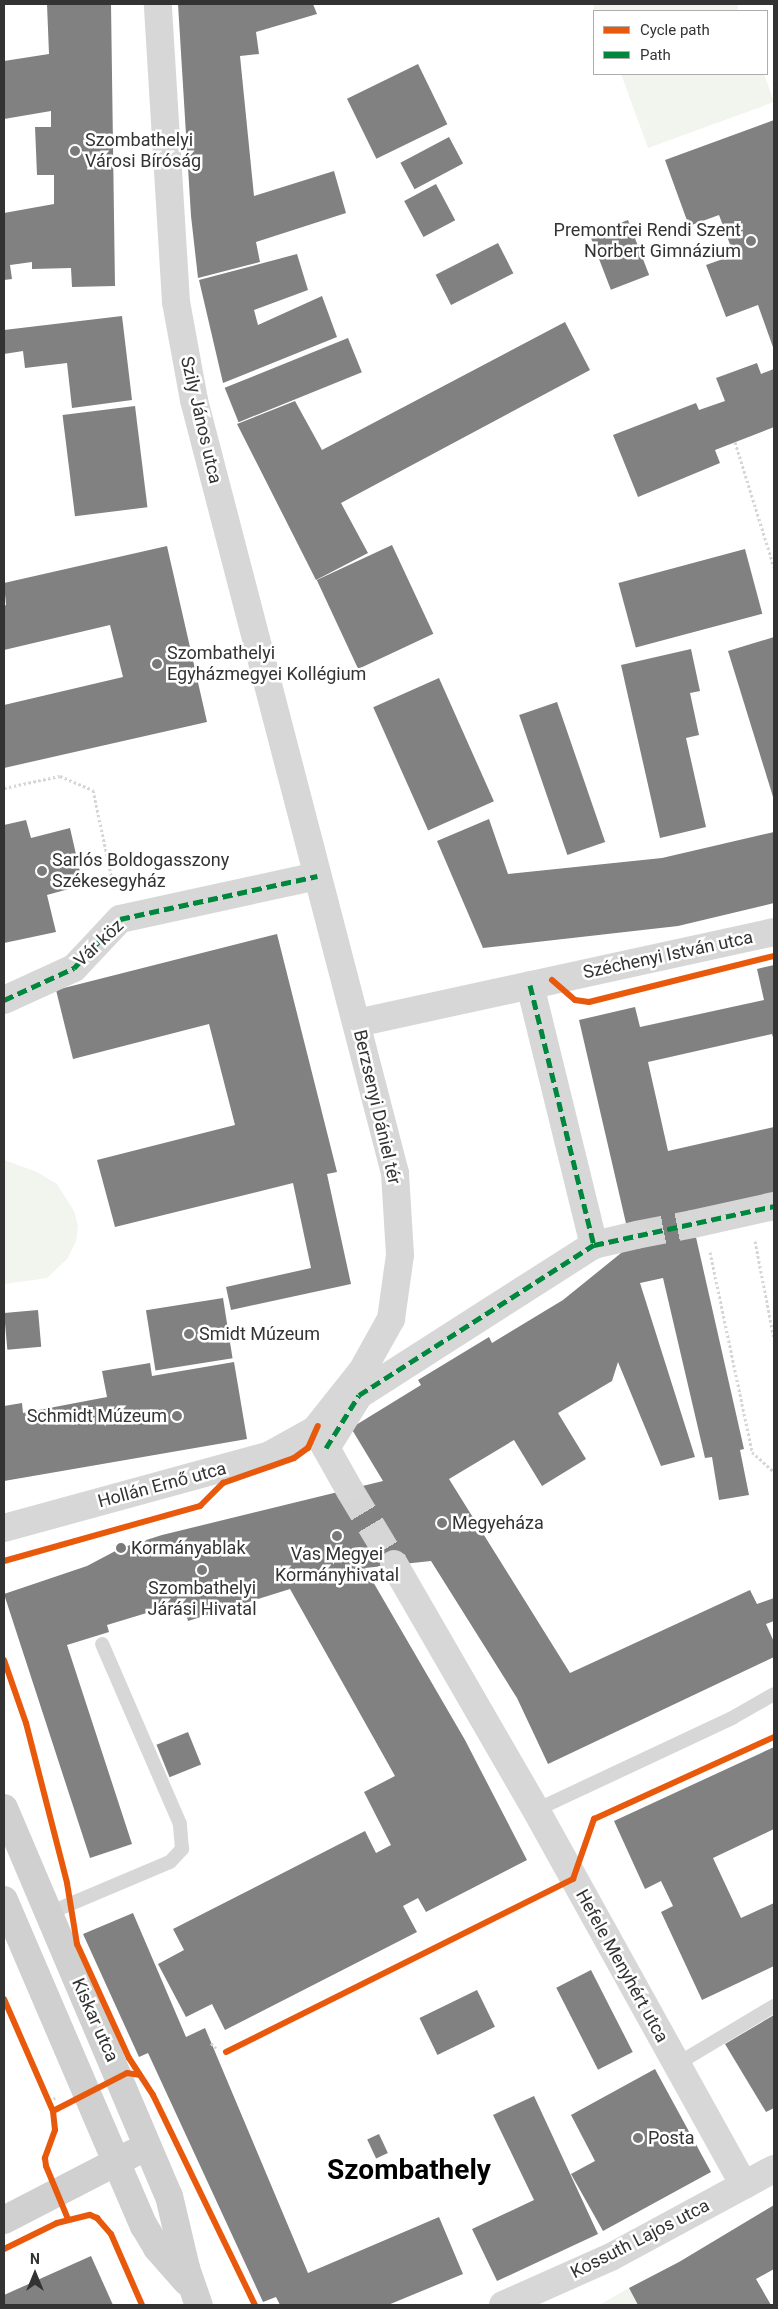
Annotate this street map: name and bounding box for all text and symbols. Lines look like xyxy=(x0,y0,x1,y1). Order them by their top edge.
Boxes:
legend xyxy=(593,10,768,75)
text: Cycle path xyxy=(640,21,710,39)
text: Path xyxy=(640,46,671,64)
place label: Szombathelyi Városi Bíróság xyxy=(85,130,201,172)
marker: Szombathelyi Városi Bíróság xyxy=(69,145,81,157)
place label: Premontrei Rendi Szent Norbert Gimnázium xyxy=(554,220,741,262)
marker: Premontrei Rendi Szent Norbert Gimnázium xyxy=(745,235,757,247)
street label: Szily János utca xyxy=(176,354,226,486)
place label: Szombathelyi Egyházmegyei Kollégium xyxy=(167,643,366,686)
marker: Szombathelyi Egyházmegyei Kollégium xyxy=(151,658,163,670)
place label: Sarlós Boldogasszony Székesegyház xyxy=(52,850,229,892)
marker: Sarlós Boldogasszony Székesegyház xyxy=(36,865,48,877)
street label: Vár köz xyxy=(70,915,128,971)
street label: Széchenyi István utca xyxy=(581,926,755,984)
street label: Berzsenyi Dániel tér xyxy=(349,1028,405,1186)
place label: Smidt Múzeum xyxy=(199,1323,320,1345)
marker: Smidt Múzeum xyxy=(183,1328,195,1340)
place label: Schmidt Múzeum xyxy=(27,1405,167,1427)
marker: Schmidt Múzeum xyxy=(171,1410,183,1422)
street label: Hollán Ernő utca xyxy=(95,1457,229,1513)
place label: Megyeháza xyxy=(452,1512,544,1534)
marker: Megyeháza xyxy=(436,1517,448,1529)
marker: Vas Megyei Kormányhivatal xyxy=(331,1530,343,1542)
place label: Kormányablak xyxy=(131,1537,246,1559)
marker: Kormányablak xyxy=(115,1542,127,1554)
place label: Vas Megyei Kormányhivatal xyxy=(275,1544,399,1586)
marker: Szombathelyi Járási Hivatal xyxy=(196,1564,208,1576)
place label: Szombathelyi Járási Hivatal xyxy=(147,1578,257,1620)
street label: Hefele Menyhért utca xyxy=(571,1886,673,2046)
street label: Kiskar utca xyxy=(67,1975,123,2065)
place label: Posta xyxy=(648,2127,694,2149)
marker: Posta xyxy=(632,2132,644,2144)
district label: Szombathely xyxy=(327,2153,491,2187)
street label: Kossuth Lajos utca xyxy=(567,2195,713,2283)
north arrow xyxy=(10,2249,60,2299)
text: N xyxy=(30,2251,40,2267)

